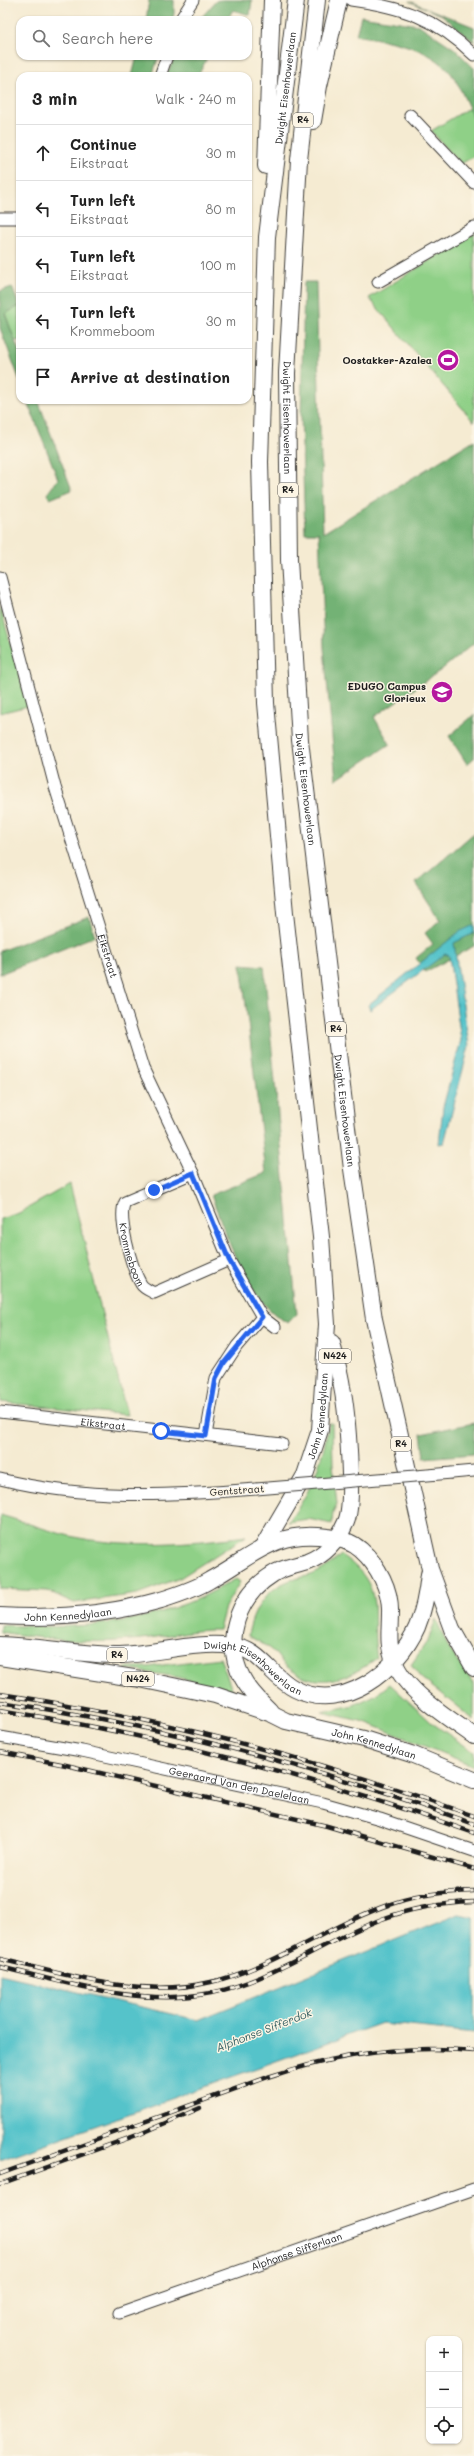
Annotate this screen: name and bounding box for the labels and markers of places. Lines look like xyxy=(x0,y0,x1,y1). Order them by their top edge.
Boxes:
sports icon: Oostakker-Azalea xyxy=(435,347,461,373)
place label: Oostakker-Azalea xyxy=(342,353,432,367)
place label: EDUGO Campus Glorieux xyxy=(347,679,426,705)
school or university icon: EDUGO Campus Glorieux xyxy=(429,679,455,705)

